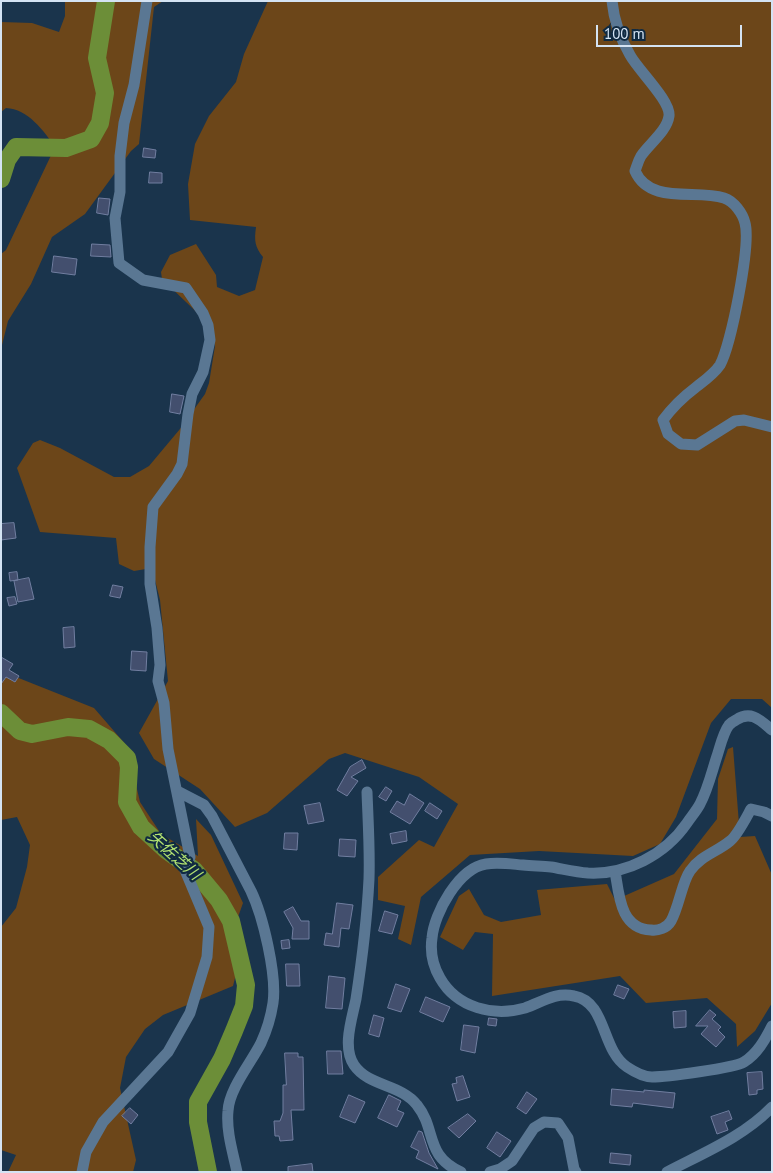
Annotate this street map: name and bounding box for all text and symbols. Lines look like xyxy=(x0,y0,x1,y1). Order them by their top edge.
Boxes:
scale bar xyxy=(598,15,744,47)
text: 100 m xyxy=(604,24,645,43)
water label: 矢佐芝川 xyxy=(144,827,204,885)

